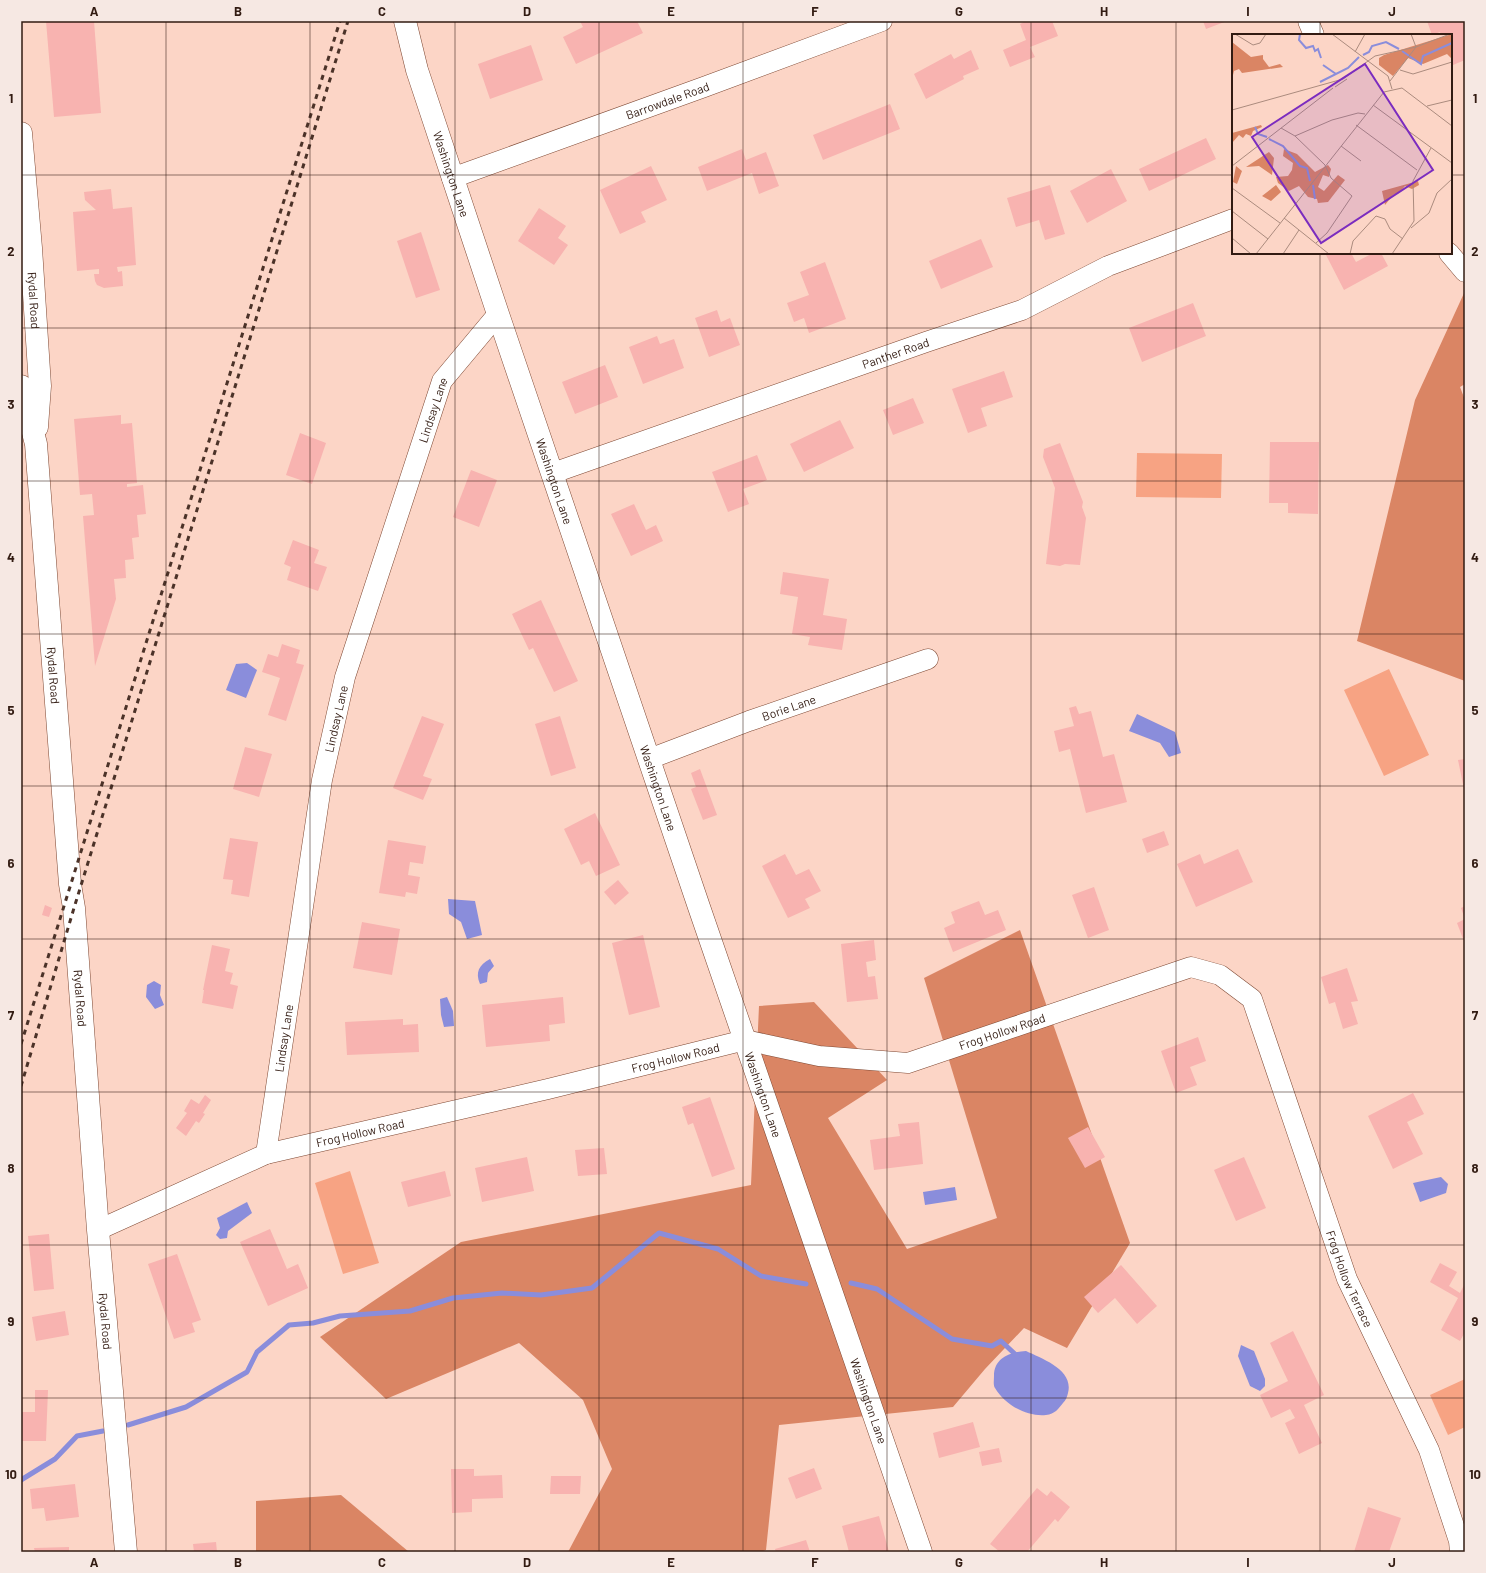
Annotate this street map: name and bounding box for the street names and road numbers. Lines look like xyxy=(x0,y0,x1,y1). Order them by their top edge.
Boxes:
street label: Barrowdale Road xyxy=(624,79,711,122)
street label: Washington Lane xyxy=(431,129,472,219)
street label: Rydal Road xyxy=(26,271,43,329)
street label: Panther Road xyxy=(860,334,931,371)
street label: Lindsay Lane xyxy=(415,373,450,444)
street label: Washington Lane xyxy=(534,436,576,526)
street label: Rydal Road xyxy=(45,646,63,704)
street label: Lindsay Lane xyxy=(321,684,350,754)
street label: Borie Lane xyxy=(760,691,818,723)
street label: Washington Lane xyxy=(638,743,680,833)
street label: Rydal Road xyxy=(72,969,90,1027)
street label: Lindsay Lane xyxy=(271,1003,295,1073)
street label: Frog Hollow Road xyxy=(957,1010,1047,1052)
street label: Frog Hollow Road xyxy=(630,1040,721,1075)
street label: Washington Lane xyxy=(742,1050,785,1139)
street label: Frog Hollow Road xyxy=(315,1115,406,1149)
street label: Frog Hollow Terrace xyxy=(1324,1228,1376,1329)
street label: Rydal Road xyxy=(96,1292,115,1350)
street label: Washington Lane xyxy=(848,1356,890,1446)

